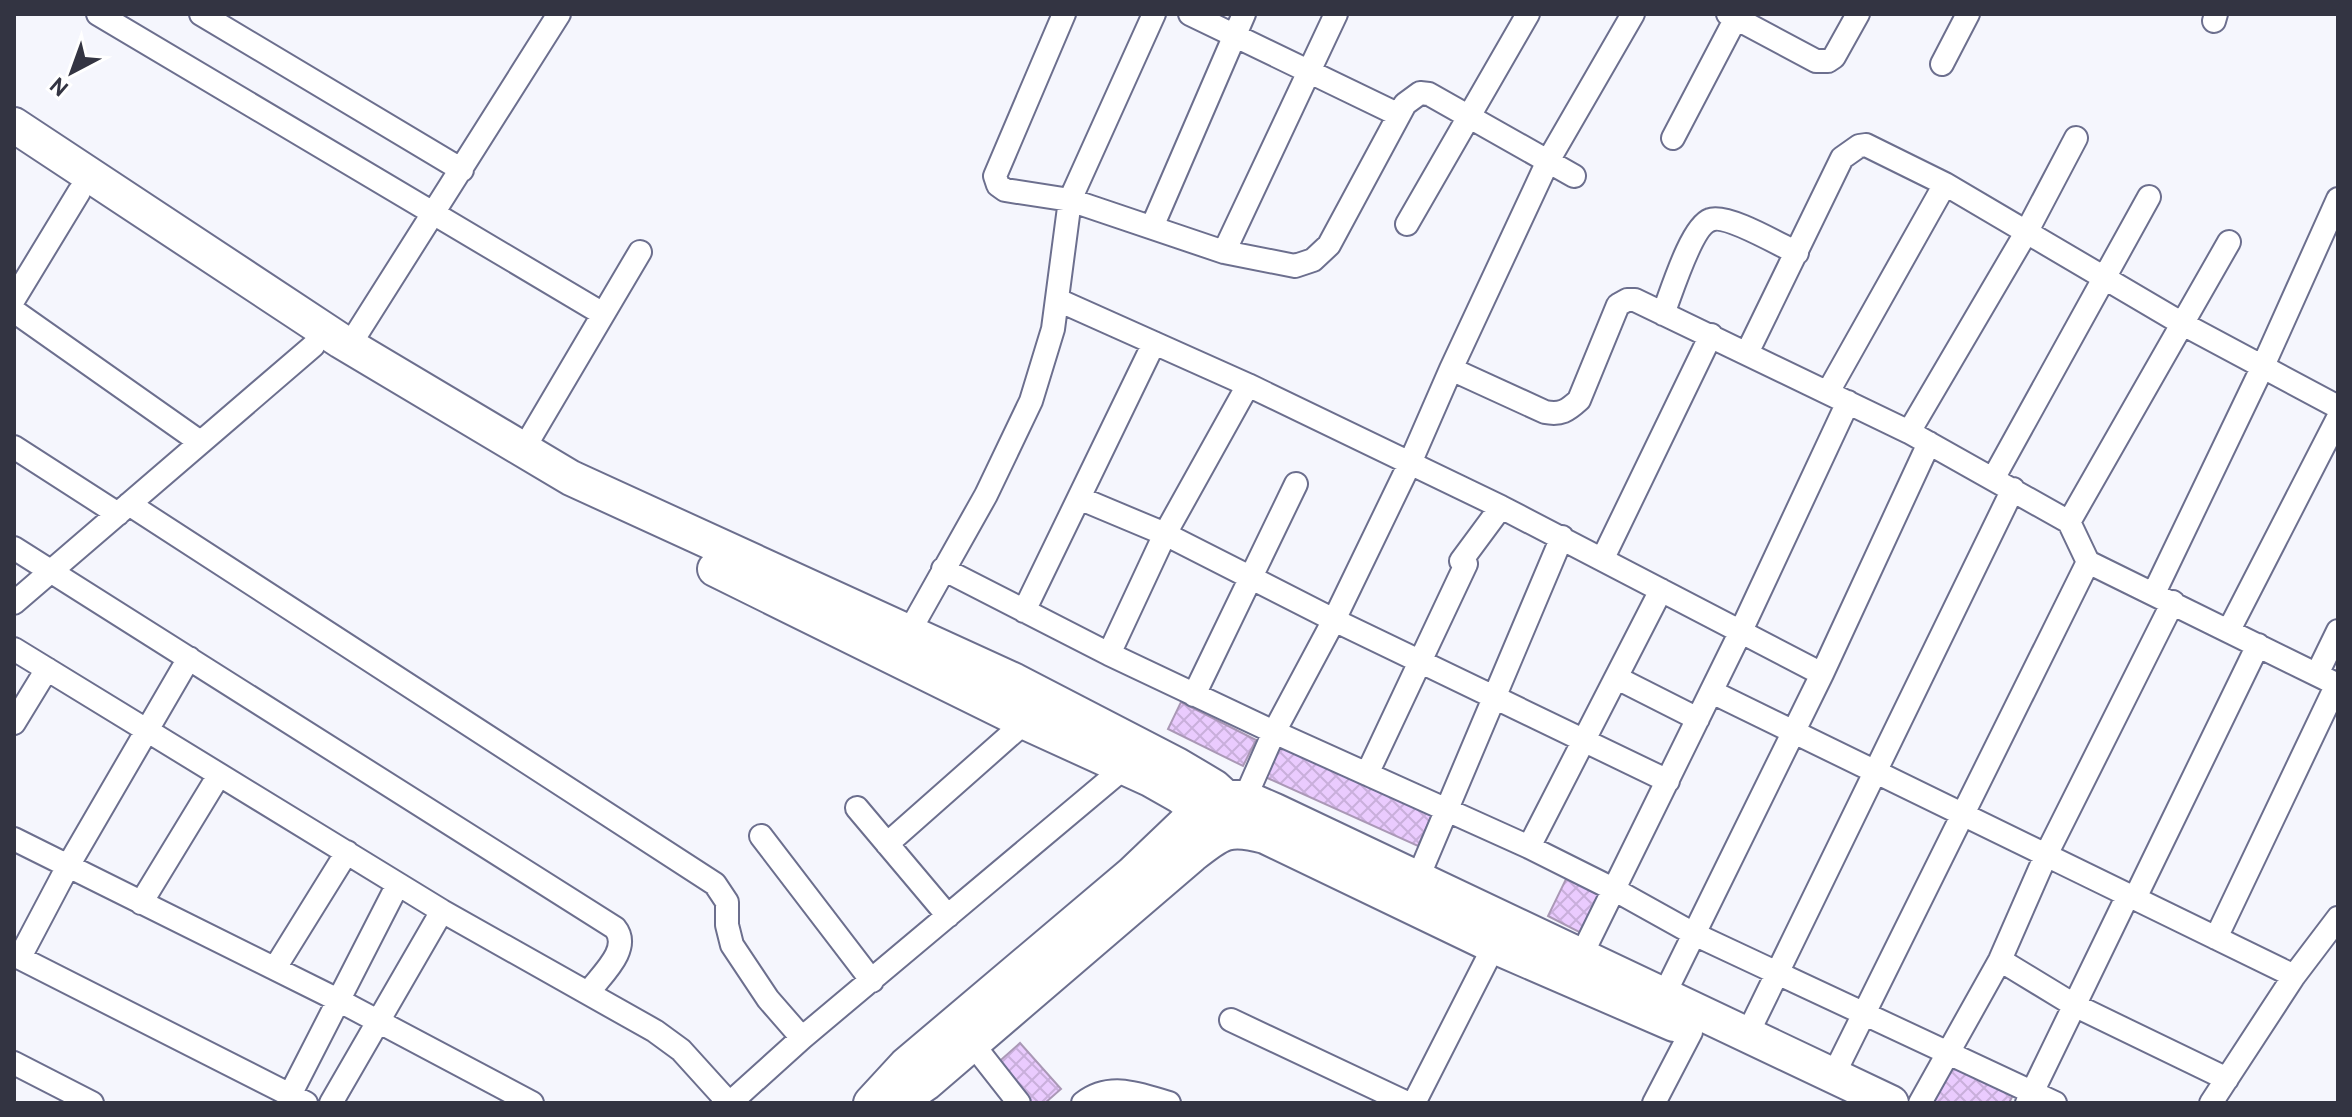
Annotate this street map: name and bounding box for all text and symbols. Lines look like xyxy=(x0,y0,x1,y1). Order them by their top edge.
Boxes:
north arrow xyxy=(32,32,112,112)
text: N xyxy=(46,70,75,101)

